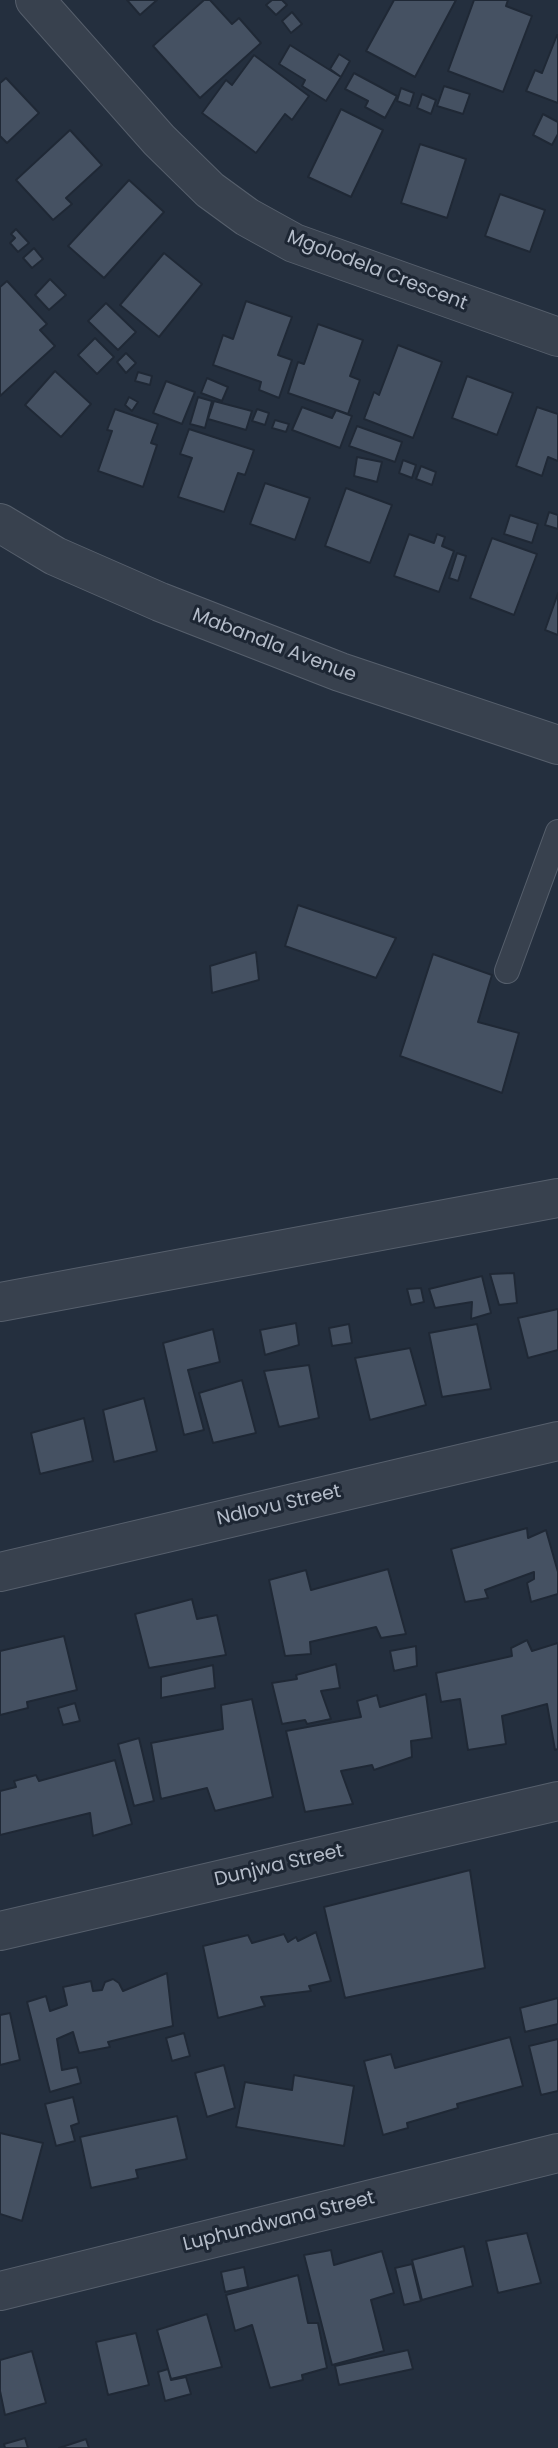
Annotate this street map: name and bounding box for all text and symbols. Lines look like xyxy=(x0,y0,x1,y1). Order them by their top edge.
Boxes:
street label: Mgolodela Crescent xyxy=(284,226,470,316)
street label: Mabandla Avenue xyxy=(189,604,359,688)
street label: Ndlovu Street xyxy=(215,1481,343,1531)
street label: Dunjwa Street xyxy=(212,1840,346,1892)
street label: Luphundwana Street xyxy=(181,2187,377,2257)

